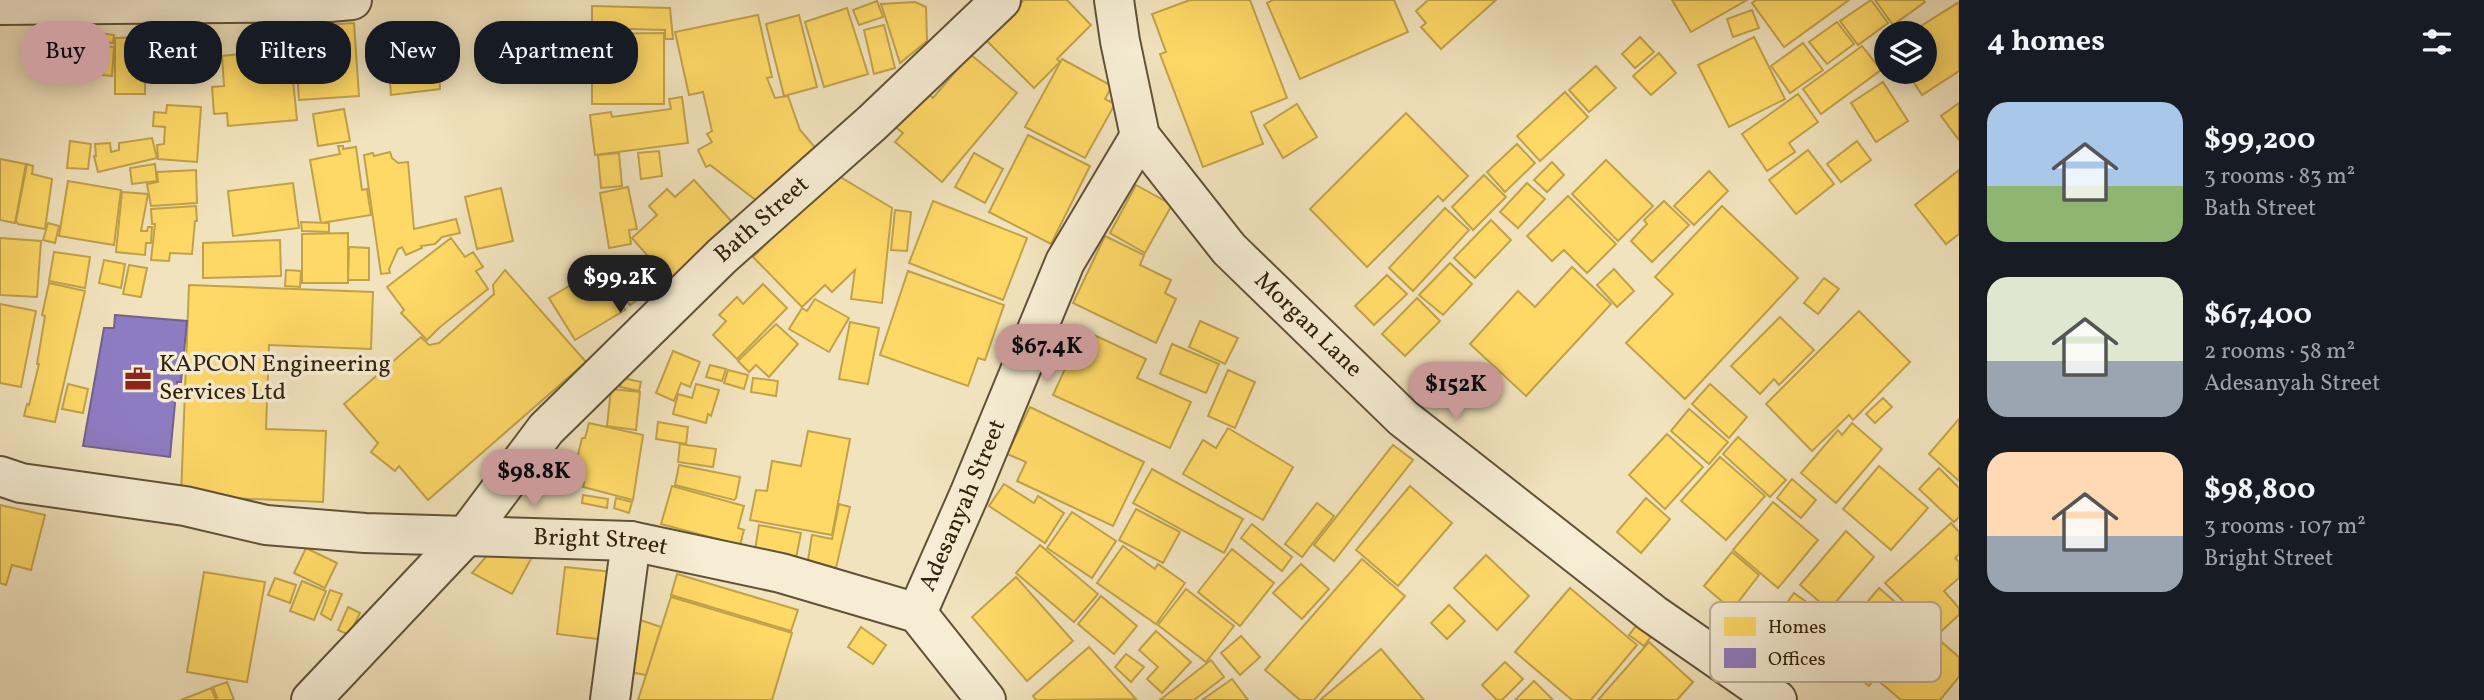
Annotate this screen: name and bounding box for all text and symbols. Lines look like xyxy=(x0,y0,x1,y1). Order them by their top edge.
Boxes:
chip: Buy xyxy=(21,21,110,84)
chip: Rent xyxy=(124,21,222,84)
chip: Filters xyxy=(236,21,351,84)
chip: New xyxy=(365,21,460,84)
chip: Apartment xyxy=(474,21,638,84)
map controls xyxy=(1874,21,1937,84)
button: layers xyxy=(1874,21,1937,84)
text: 4 homes xyxy=(1987,21,2105,63)
icon: filters xyxy=(2418,23,2456,61)
text: $99,200 xyxy=(2204,119,2315,161)
icon: home xyxy=(2043,130,2127,214)
text: 3 rooms · 83 m² xyxy=(2204,161,2355,193)
street label: Bath Street xyxy=(707,169,817,272)
text: Bath Street xyxy=(2204,193,2316,225)
pin: $99.2K xyxy=(563,256,677,315)
text: $99.2K xyxy=(583,262,657,294)
street label: Morgan Lane xyxy=(1246,265,1369,386)
text: $67,400 xyxy=(2204,294,2312,336)
icon: home xyxy=(2043,305,2127,389)
pin: $67.4K xyxy=(990,324,1104,384)
text: $67.4K xyxy=(1011,331,1083,363)
text: 2 rooms · 58 m² xyxy=(2204,336,2355,368)
place label: KAPCON Engineering Services Ltd xyxy=(159,348,391,410)
pin: $152K xyxy=(1407,362,1505,422)
office icon: KAPCON Engineering Services Ltd xyxy=(123,364,153,394)
text: Adesanyah Street xyxy=(2204,368,2380,400)
text: $152K xyxy=(1425,369,1487,401)
street label: Adesanyah Street xyxy=(912,415,1015,597)
pin: $98.8K xyxy=(477,449,591,509)
text: $98.8K xyxy=(497,456,571,488)
text: $98,800 xyxy=(2204,469,2315,511)
icon: home xyxy=(2043,480,2127,564)
text: 3 rooms · 107 m² xyxy=(2204,511,2366,543)
street label: Bright Street xyxy=(533,521,671,565)
text: Bright Street xyxy=(2204,543,2333,575)
legend xyxy=(1710,602,1941,682)
text: Homes xyxy=(1768,615,1826,641)
text: Offices xyxy=(1768,647,1826,673)

